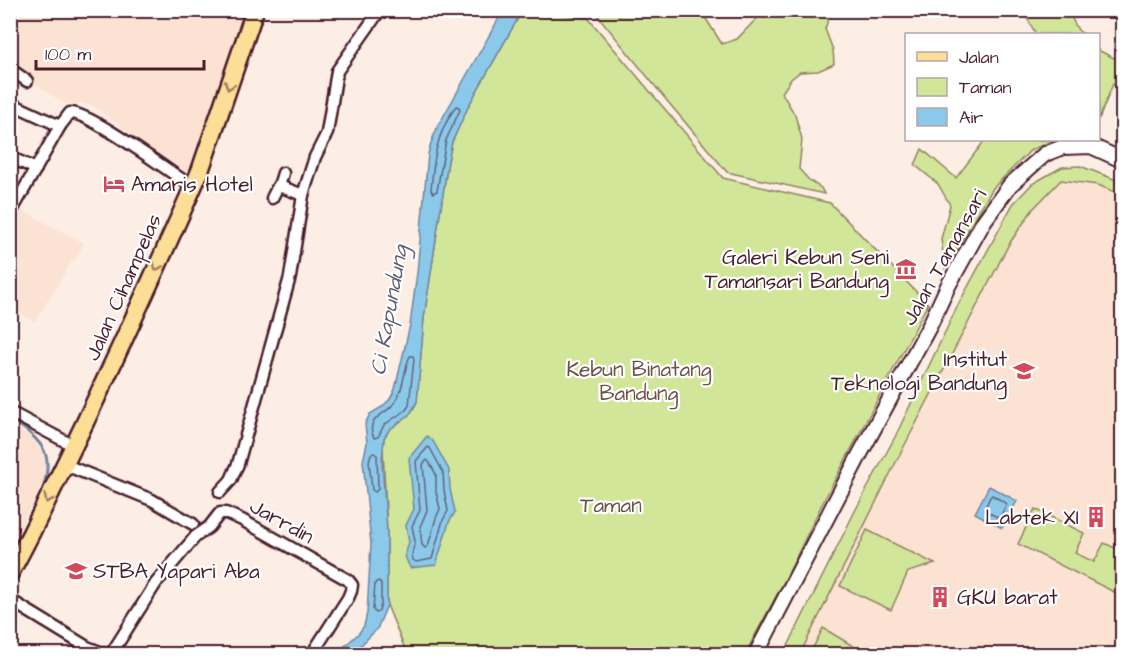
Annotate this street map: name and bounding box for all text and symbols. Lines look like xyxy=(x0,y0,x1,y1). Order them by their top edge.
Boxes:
scale bar xyxy=(36,33,204,71)
legend xyxy=(905,33,1100,141)
text: 100 m xyxy=(45,42,91,67)
text: Jalan xyxy=(959,45,999,70)
text: Taman xyxy=(959,75,1012,100)
one-way arrow xyxy=(224,80,237,91)
text: Air xyxy=(959,105,983,130)
place label: Amaris Hotel xyxy=(131,170,253,199)
hotel icon: Amaris Hotel xyxy=(102,172,126,196)
street label: Jalan Tamansari xyxy=(895,184,994,331)
street label: Jalan Cihampelas xyxy=(78,209,170,366)
water label: Ci Kapundung xyxy=(363,241,417,378)
place label: Galeri Kebun Seni Tamansari Bandung xyxy=(704,243,889,298)
museum icon: Galeri Kebun Seni Tamansari Bandung xyxy=(894,257,918,281)
one-way arrow xyxy=(152,260,164,271)
place label: Institut Teknologi Bandung xyxy=(831,345,1007,400)
park label: Kebun Binatang Bandung xyxy=(566,355,712,410)
school or university icon: Institut Teknologi Bandung xyxy=(1012,359,1036,383)
park label: Taman xyxy=(580,491,642,520)
one-way arrow xyxy=(44,492,55,503)
street label: Jarrdin xyxy=(244,492,319,551)
place label: Labtek XI xyxy=(985,503,1079,532)
building icon: Labtek XI xyxy=(1084,505,1108,529)
place label: STBA Yapari Aba xyxy=(93,557,260,587)
school or university icon: STBA Yapari Aba xyxy=(64,559,88,583)
place label: GKU barat xyxy=(957,583,1058,612)
building icon: GKU barat xyxy=(928,585,952,609)

